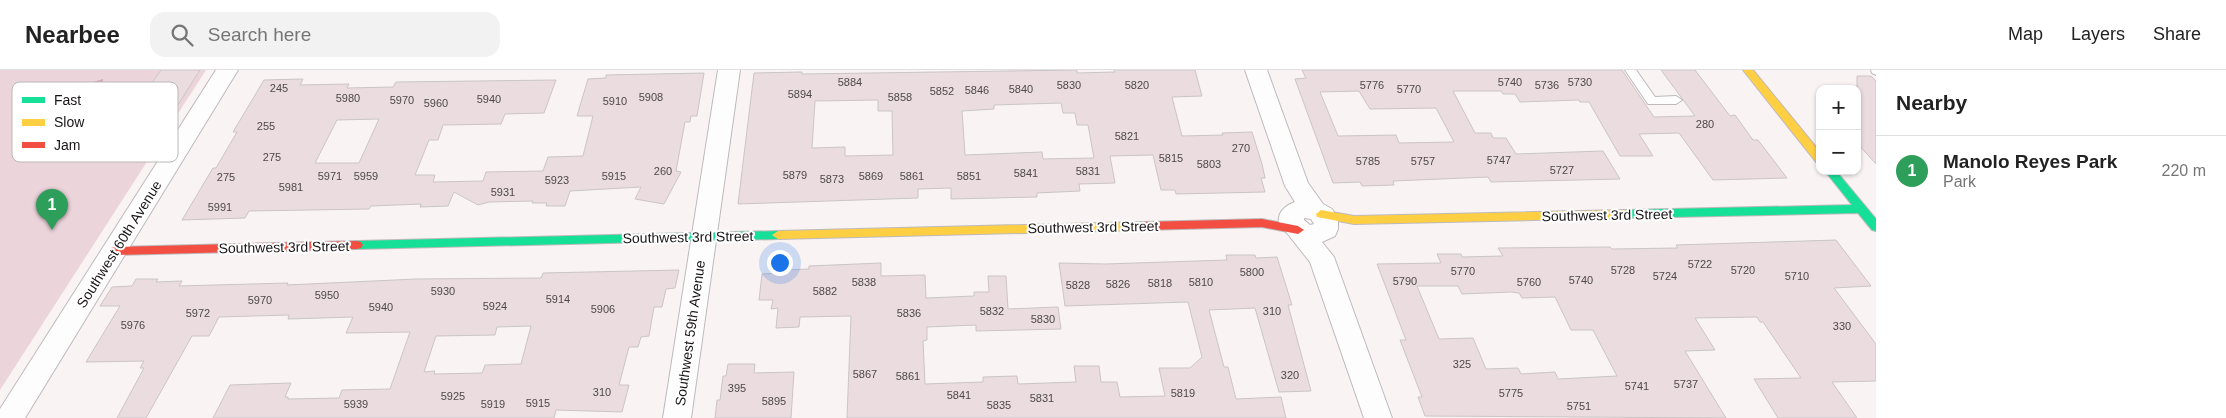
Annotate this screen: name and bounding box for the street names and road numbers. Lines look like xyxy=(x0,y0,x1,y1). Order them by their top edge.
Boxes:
street label: Southwest 60th Avenue xyxy=(73,177,165,311)
street label: Southwest 3rd Street xyxy=(1541,206,1673,224)
street label: Southwest 3rd Street xyxy=(1027,218,1159,236)
street label: Southwest 3rd Street xyxy=(622,228,754,246)
street label: Southwest 3rd Street xyxy=(218,238,350,256)
street label: Southwest 59th Avenue xyxy=(672,259,708,407)

